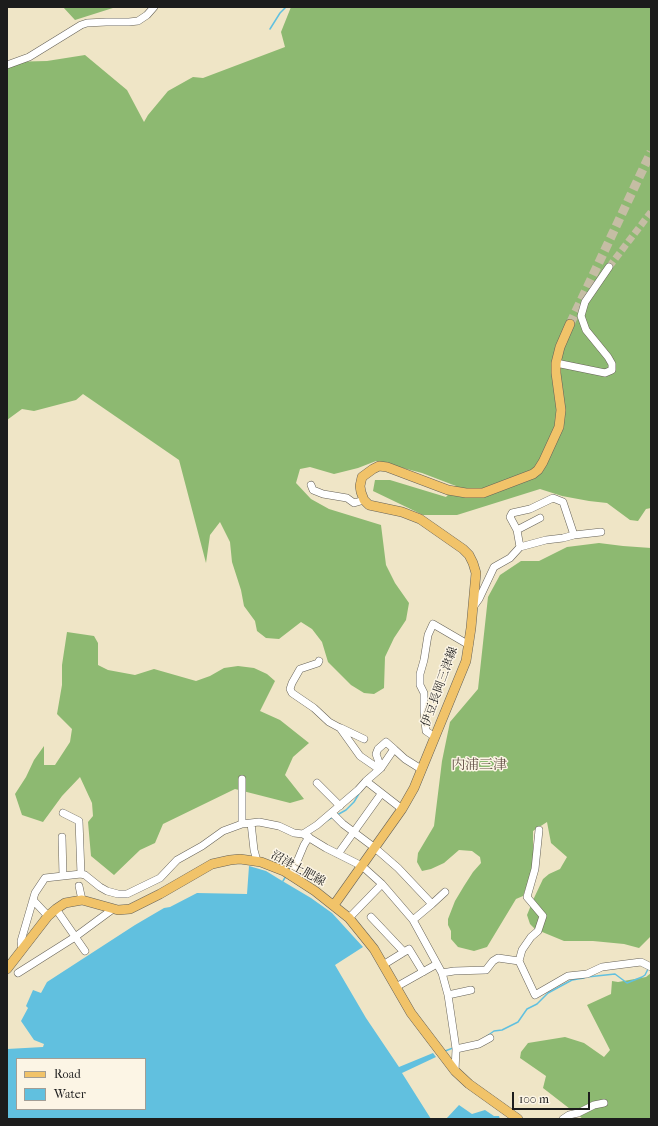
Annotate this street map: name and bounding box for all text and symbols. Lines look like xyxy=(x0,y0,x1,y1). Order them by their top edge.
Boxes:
street label: 伊豆長岡三津線 xyxy=(419,645,461,729)
district label: 内浦三津 xyxy=(451,758,507,774)
street label: 沼津土肥線 xyxy=(268,848,328,890)
legend xyxy=(16,1058,146,1110)
text: Road xyxy=(54,1067,81,1081)
scale bar xyxy=(514,1084,592,1110)
text: Water xyxy=(54,1087,86,1101)
text: 100 m xyxy=(519,1092,549,1106)

